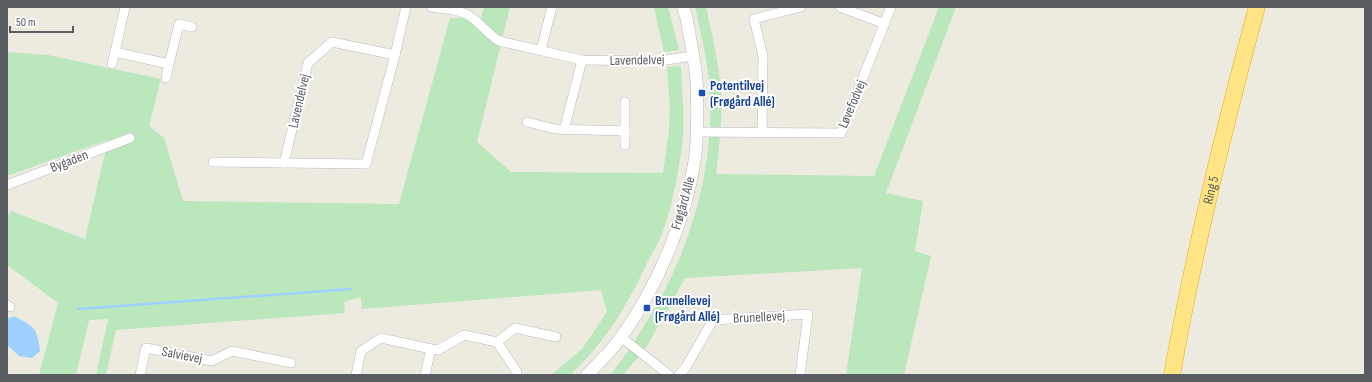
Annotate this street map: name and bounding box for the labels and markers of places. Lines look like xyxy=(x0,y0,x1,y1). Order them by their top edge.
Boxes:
place label: Potentilvej (Frøgård Allé) xyxy=(710,77,775,110)
marker: Potentilvej (Frøgård Allé) xyxy=(697,88,707,98)
place label: Brunellevej (Frøgård Allé) xyxy=(655,292,720,325)
marker: Brunellevej (Frøgård Allé) xyxy=(642,303,652,313)

